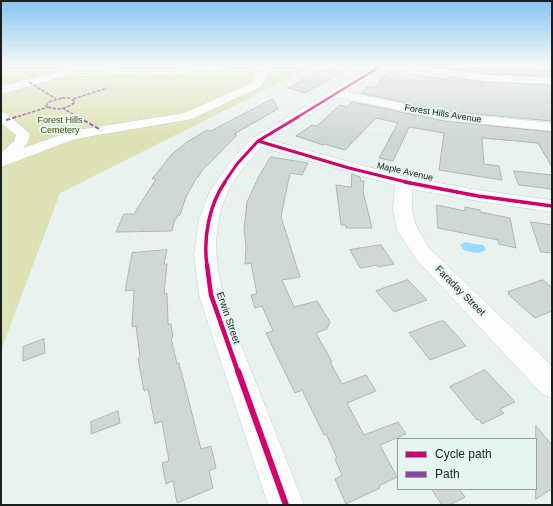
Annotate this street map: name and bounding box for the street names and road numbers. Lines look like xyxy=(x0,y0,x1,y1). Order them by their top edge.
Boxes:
street label: Forest Hills Avenue xyxy=(404,103,482,125)
street label: Maple Avenue xyxy=(376,160,434,184)
street label: Faraday Street xyxy=(432,263,488,319)
street label: Erwin Street xyxy=(213,290,243,346)

